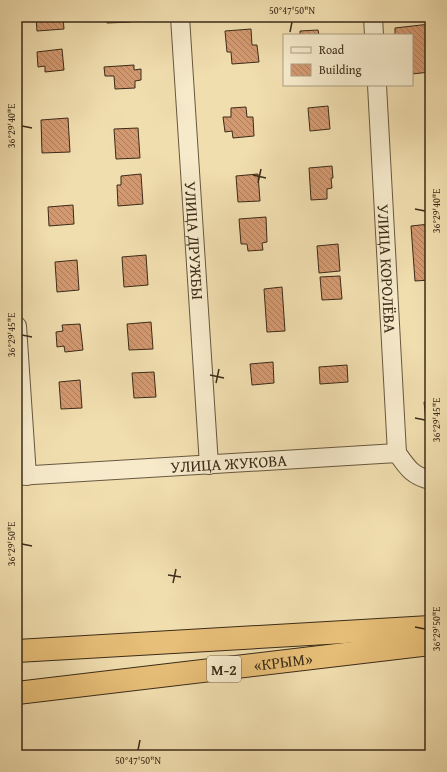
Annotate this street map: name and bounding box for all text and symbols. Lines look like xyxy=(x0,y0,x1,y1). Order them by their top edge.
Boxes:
text: 50°47'50"N xyxy=(269,3,315,18)
legend xyxy=(283,34,413,86)
text: Road xyxy=(319,41,345,58)
text: Building xyxy=(319,61,362,78)
text: 36°29'40"E xyxy=(4,104,19,148)
street label: УЛИЦА ДРУЖБЫ xyxy=(179,181,210,300)
text: 36°29'40"E xyxy=(429,189,444,233)
street label: УЛИЦА КОРОЛЁВА xyxy=(371,204,402,334)
text: 36°29'45"E xyxy=(4,313,19,357)
text: 36°29'45"E xyxy=(429,398,444,442)
street label: УЛИЦА ЖУКОВА xyxy=(170,448,288,479)
text: 36°29'50"E xyxy=(4,522,19,566)
text: 36°29'50"E xyxy=(429,607,444,651)
street label: «КРЫМ» xyxy=(252,646,314,677)
road number: М-2 xyxy=(207,656,241,682)
text: 50°47'50"N xyxy=(115,753,161,768)

